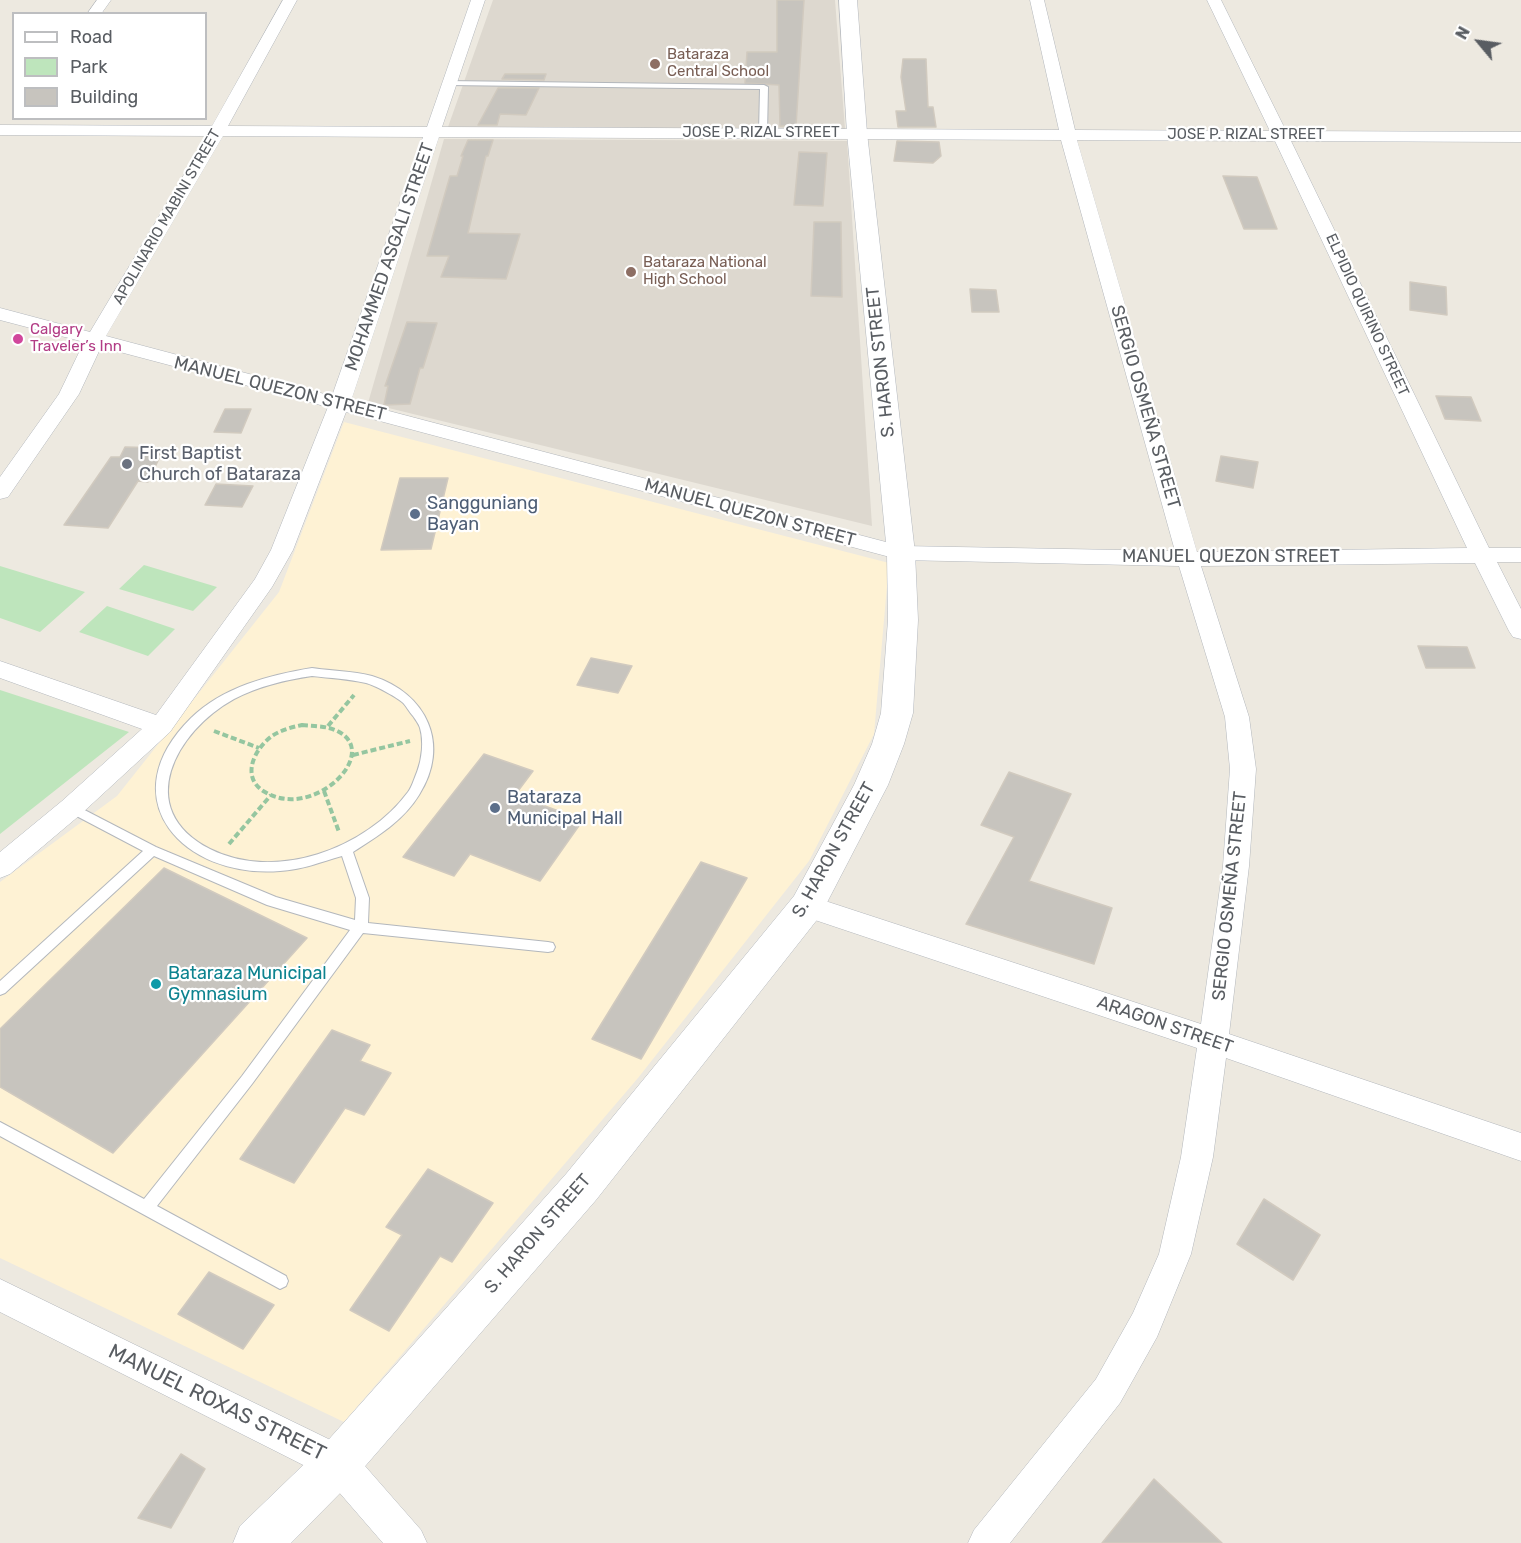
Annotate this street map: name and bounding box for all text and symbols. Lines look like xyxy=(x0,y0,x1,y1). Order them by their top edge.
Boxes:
legend xyxy=(12,12,207,120)
north arrow xyxy=(1449,12,1509,72)
text: N xyxy=(1452,23,1474,43)
text: Road xyxy=(70,26,113,48)
place label: Bataraza Central School xyxy=(667,46,769,81)
text: Park xyxy=(70,56,107,78)
marker: Bataraza Central School xyxy=(648,57,662,71)
text: Building xyxy=(70,86,138,108)
street label: JOSE P. RIZAL STREET xyxy=(682,124,840,142)
street label: APOLINARIO MABINI STREET xyxy=(109,126,225,308)
street label: JOSE P. RIZAL STREET xyxy=(1167,126,1325,144)
street label: MOHAMMED ASGALI STREET xyxy=(341,140,439,374)
street label: ELPIDIO QUIRINO STREET xyxy=(1321,231,1413,399)
place label: Bataraza National High School xyxy=(643,254,767,289)
marker: Bataraza National High School xyxy=(624,265,638,279)
street label: S. HARON STREET xyxy=(862,286,900,438)
street label: SERGIO OSMEÑA STREET xyxy=(1106,303,1184,511)
place label: Calgary Traveler’s Inn xyxy=(30,321,122,356)
marker: Calgary Traveler’s Inn xyxy=(11,332,25,346)
street label: MANUEL QUEZON STREET xyxy=(172,352,388,426)
place label: First Baptist Church of Bataraza xyxy=(139,443,301,486)
marker: First Baptist Church of Bataraza xyxy=(120,457,134,471)
street label: MANUEL QUEZON STREET xyxy=(642,474,858,552)
place label: Sangguniang Bayan xyxy=(427,493,538,536)
marker: Sangguniang Bayan xyxy=(408,507,422,521)
street label: MANUEL QUEZON STREET xyxy=(1122,546,1340,568)
street label: S. HARON STREET xyxy=(788,779,880,921)
place label: Bataraza Municipal Hall xyxy=(507,787,623,830)
street label: SERGIO OSMEÑA STREET xyxy=(1208,790,1252,1002)
marker: Bataraza Municipal Hall xyxy=(488,801,502,815)
place label: Bataraza Municipal Gymnasium xyxy=(168,963,327,1006)
marker: Bataraza Municipal Gymnasium xyxy=(149,977,163,991)
street label: ARAGON STREET xyxy=(1094,992,1236,1058)
street label: S. HARON STREET xyxy=(480,1170,596,1298)
street label: MANUEL ROXAS STREET xyxy=(104,1339,330,1467)

